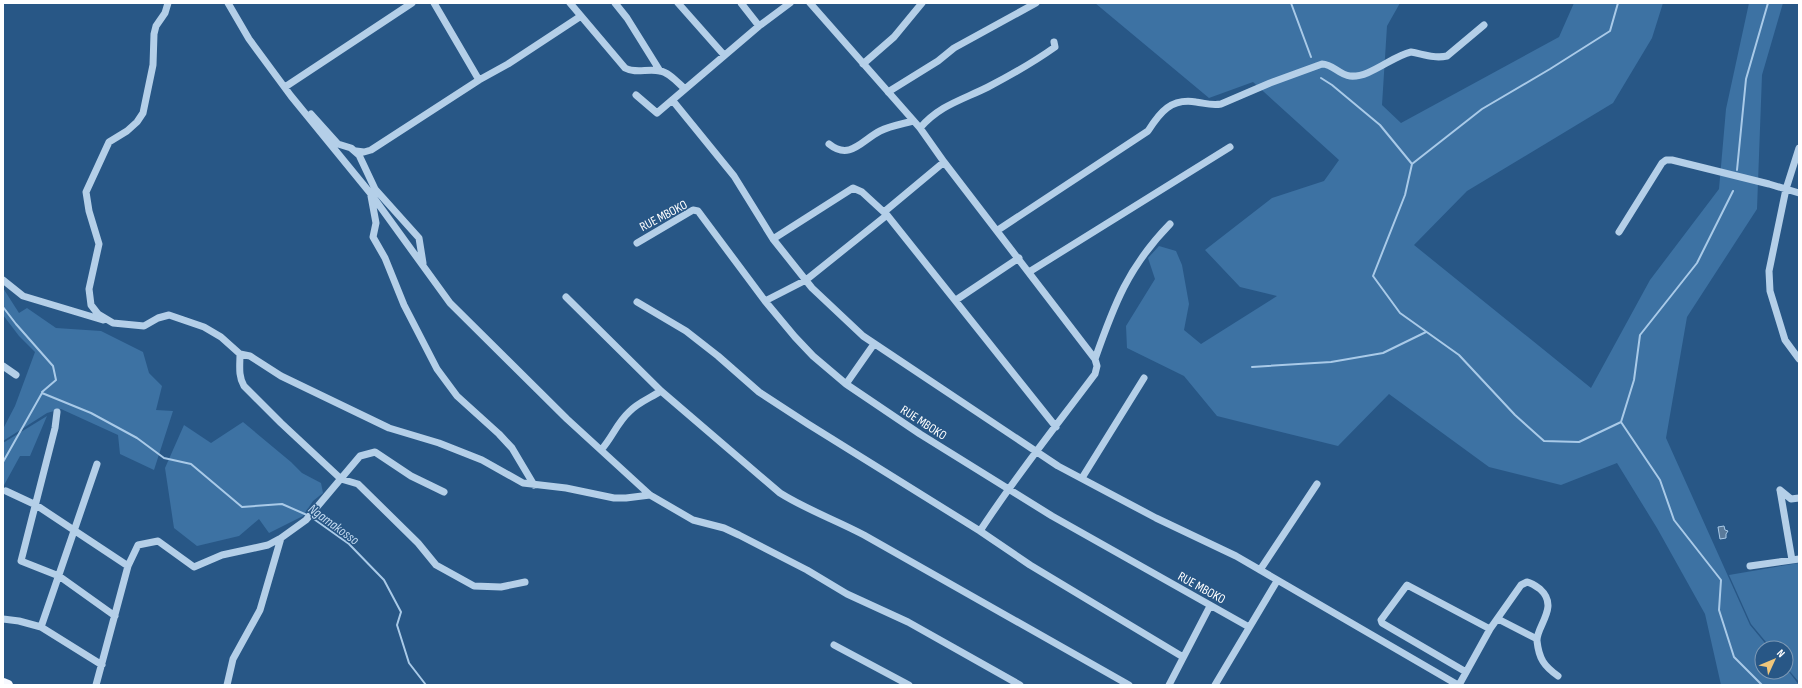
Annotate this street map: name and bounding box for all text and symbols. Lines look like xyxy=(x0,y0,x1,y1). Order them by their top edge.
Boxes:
street label: RUE MBOKO xyxy=(637,197,690,235)
street label: RUE MBOKO xyxy=(897,402,950,444)
water label: Ngamakosso xyxy=(305,500,363,549)
street label: RUE MBOKO xyxy=(1175,568,1228,607)
north arrow xyxy=(1754,640,1794,680)
text: N xyxy=(1774,647,1788,660)

